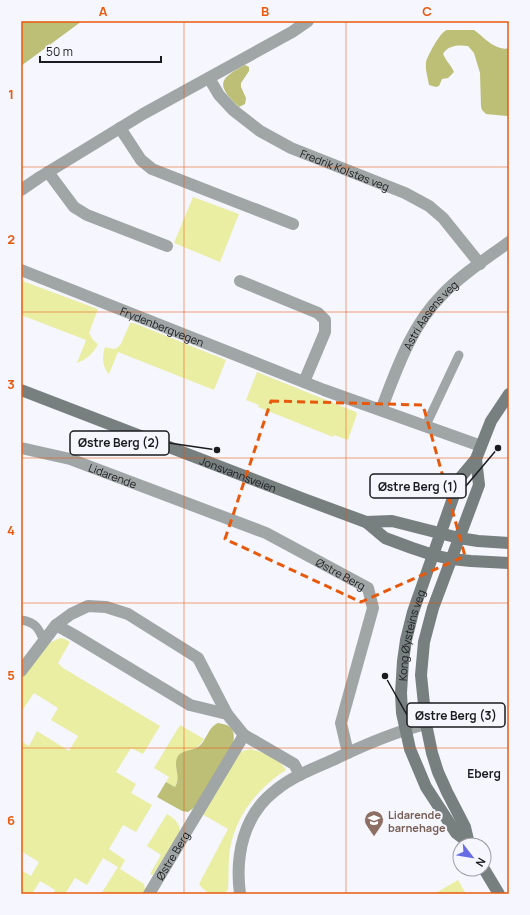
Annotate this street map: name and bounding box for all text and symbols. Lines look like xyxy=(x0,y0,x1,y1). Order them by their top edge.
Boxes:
text: A xyxy=(99,2,108,20)
text: B xyxy=(261,2,269,20)
text: C xyxy=(422,2,432,20)
scale bar xyxy=(40,38,161,64)
text: 50 m xyxy=(46,43,73,60)
text: 1 xyxy=(8,85,14,103)
street label: Fredrik Kolstøs veg xyxy=(298,145,392,194)
text: 2 xyxy=(7,230,15,248)
street label: Astri Aasens veg xyxy=(399,276,461,352)
street label: Frydenbergvegen xyxy=(118,303,206,349)
text: 3 xyxy=(7,375,15,393)
callout: Østre Berg (2) xyxy=(70,431,169,455)
text: Østre Berg (2) xyxy=(78,434,160,451)
street label: Jonsvannsveien xyxy=(198,452,279,495)
street label: Lidarende xyxy=(87,459,140,491)
callout: Østre Berg (1) xyxy=(370,474,466,498)
text: Østre Berg (1) xyxy=(378,478,458,495)
text: 4 xyxy=(7,521,15,539)
street label: Østre Berg xyxy=(314,554,368,593)
street label: Kong Øysteins veg xyxy=(394,587,428,681)
text: 5 xyxy=(7,666,15,684)
callout: Østre Berg (3) xyxy=(407,703,505,727)
text: Østre Berg (3) xyxy=(415,707,497,724)
district label: Eberg xyxy=(467,765,501,782)
place label: Lidarende barnehage xyxy=(388,807,446,835)
school or university icon: Lidarende barnehage xyxy=(363,809,385,837)
text: 6 xyxy=(7,811,15,829)
street label: Østre Berg xyxy=(152,828,192,882)
north arrow xyxy=(452,837,492,877)
text: N xyxy=(472,855,489,870)

